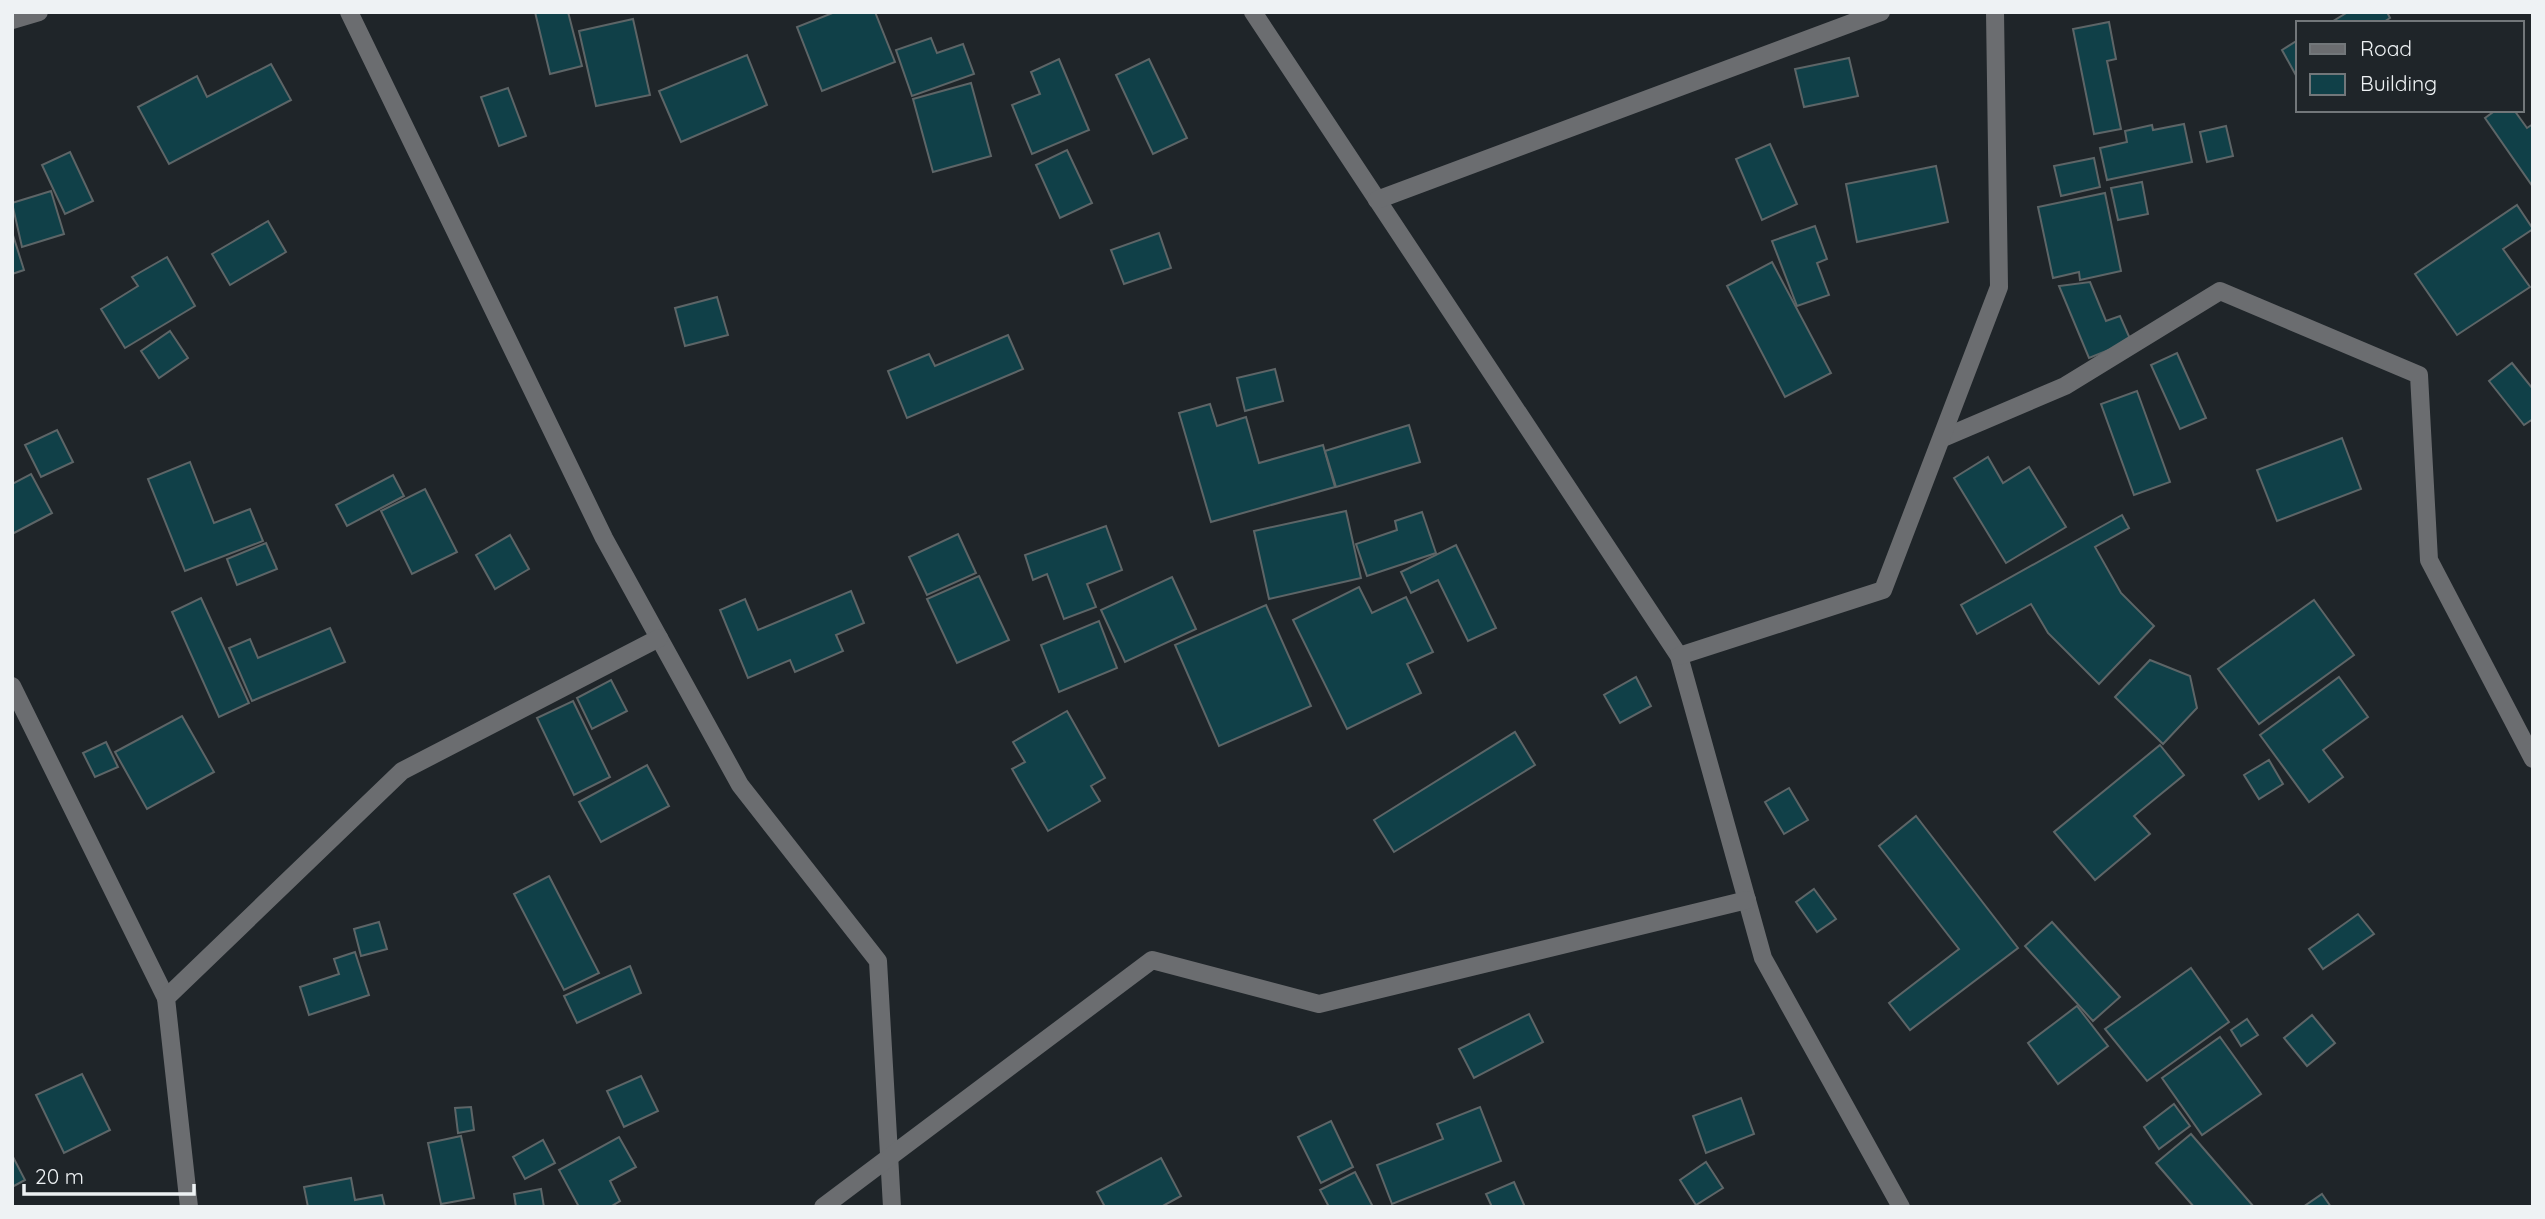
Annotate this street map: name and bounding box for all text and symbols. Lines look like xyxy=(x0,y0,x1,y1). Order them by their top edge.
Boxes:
legend xyxy=(2296,21,2524,112)
text: Road xyxy=(2360,35,2412,61)
text: Building xyxy=(2360,70,2437,96)
scale bar xyxy=(24,1152,194,1196)
text: 20 m xyxy=(35,1163,84,1189)

